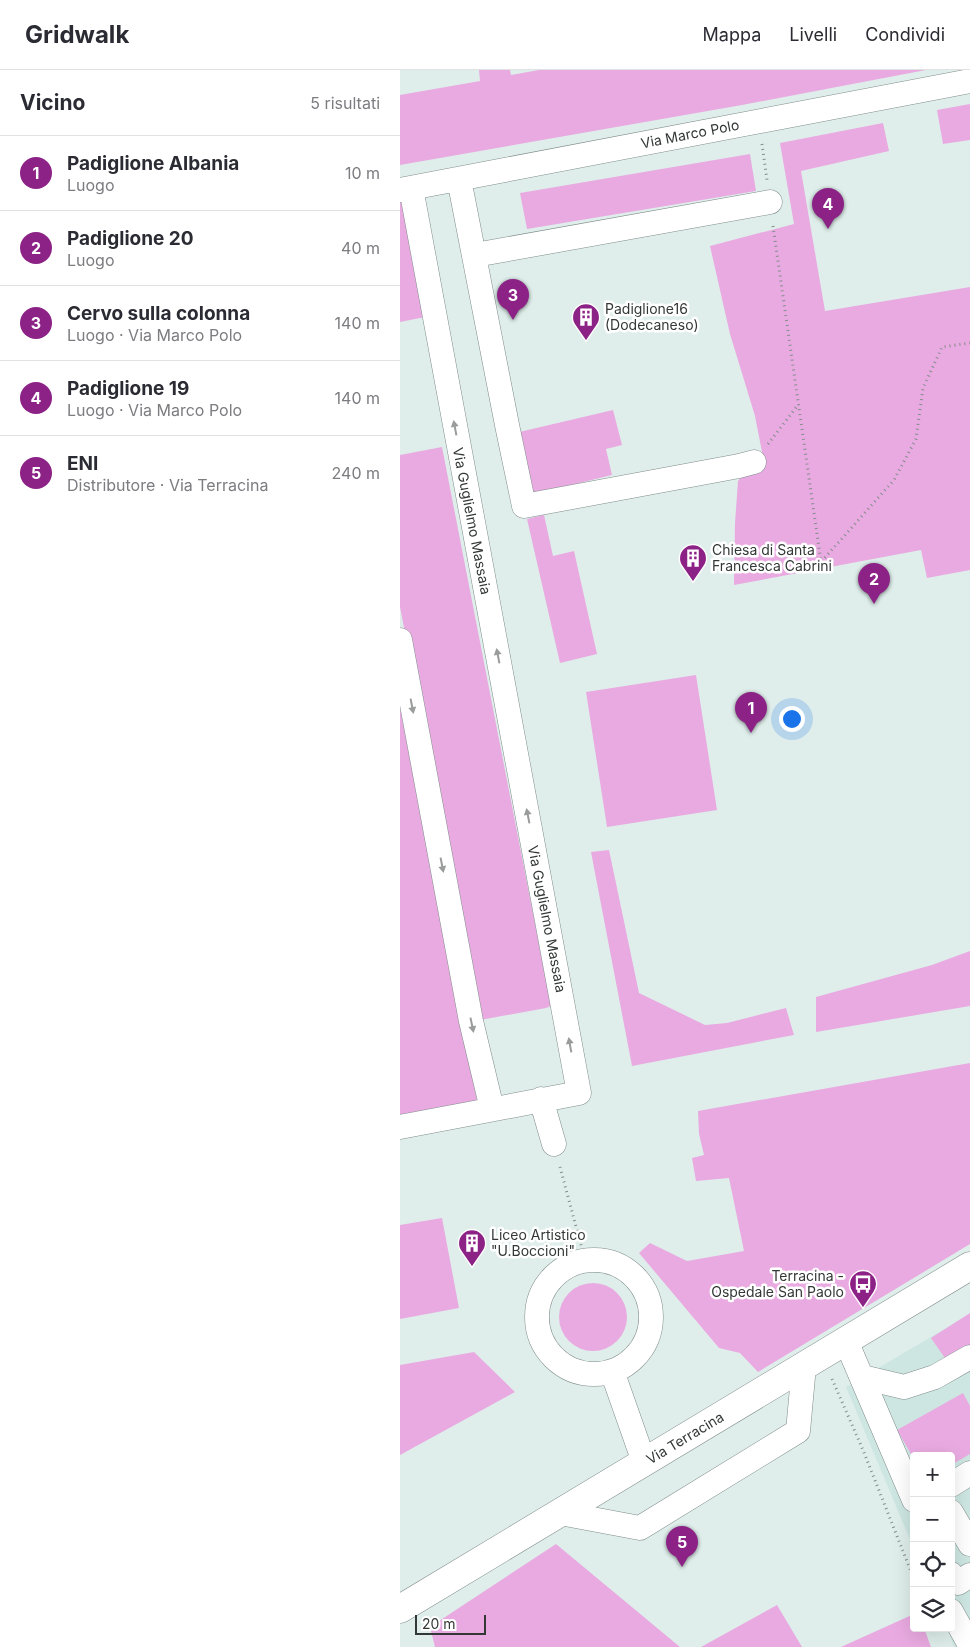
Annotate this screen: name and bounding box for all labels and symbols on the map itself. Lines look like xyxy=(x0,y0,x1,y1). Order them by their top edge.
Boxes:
street label: Via Marco Polo xyxy=(639,116,741,151)
pin: 4 xyxy=(812,188,844,229)
pin: 3 xyxy=(497,279,529,320)
place label: Padiglione16 (Dodecaneso) xyxy=(605,300,699,333)
building icon: Padiglione16 (Dodecaneso) xyxy=(571,302,601,341)
one-way arrow xyxy=(451,420,459,435)
street label: Via Guglielmo Massaia xyxy=(450,446,495,596)
place label: Chiesa di Santa Francesca Cabrini xyxy=(712,541,832,574)
building icon: Chiesa di Santa Francesca Cabrini xyxy=(678,543,708,582)
pin: 2 xyxy=(858,563,890,604)
one-way arrow xyxy=(493,648,501,664)
pin: 1 xyxy=(735,692,767,733)
one-way arrow xyxy=(409,698,417,714)
your location xyxy=(779,706,805,732)
one-way arrow xyxy=(523,808,531,824)
street label: Via Guglielmo Massaia xyxy=(525,844,570,994)
one-way arrow xyxy=(438,858,446,873)
one-way arrow xyxy=(468,1017,476,1033)
one-way arrow xyxy=(566,1036,574,1052)
place label: Liceo Artistico "U.Boccioni" xyxy=(491,1226,586,1259)
building icon: Liceo Artistico "U.Boccioni" xyxy=(457,1228,487,1267)
place label: Terracina - Ospedale San Paolo xyxy=(711,1267,844,1300)
bus stop icon: Terracina - Ospedale San Paolo xyxy=(848,1269,878,1308)
street label: Via Terracina xyxy=(643,1408,726,1467)
pin: 5 xyxy=(666,1526,698,1567)
scale bar xyxy=(415,1612,486,1635)

